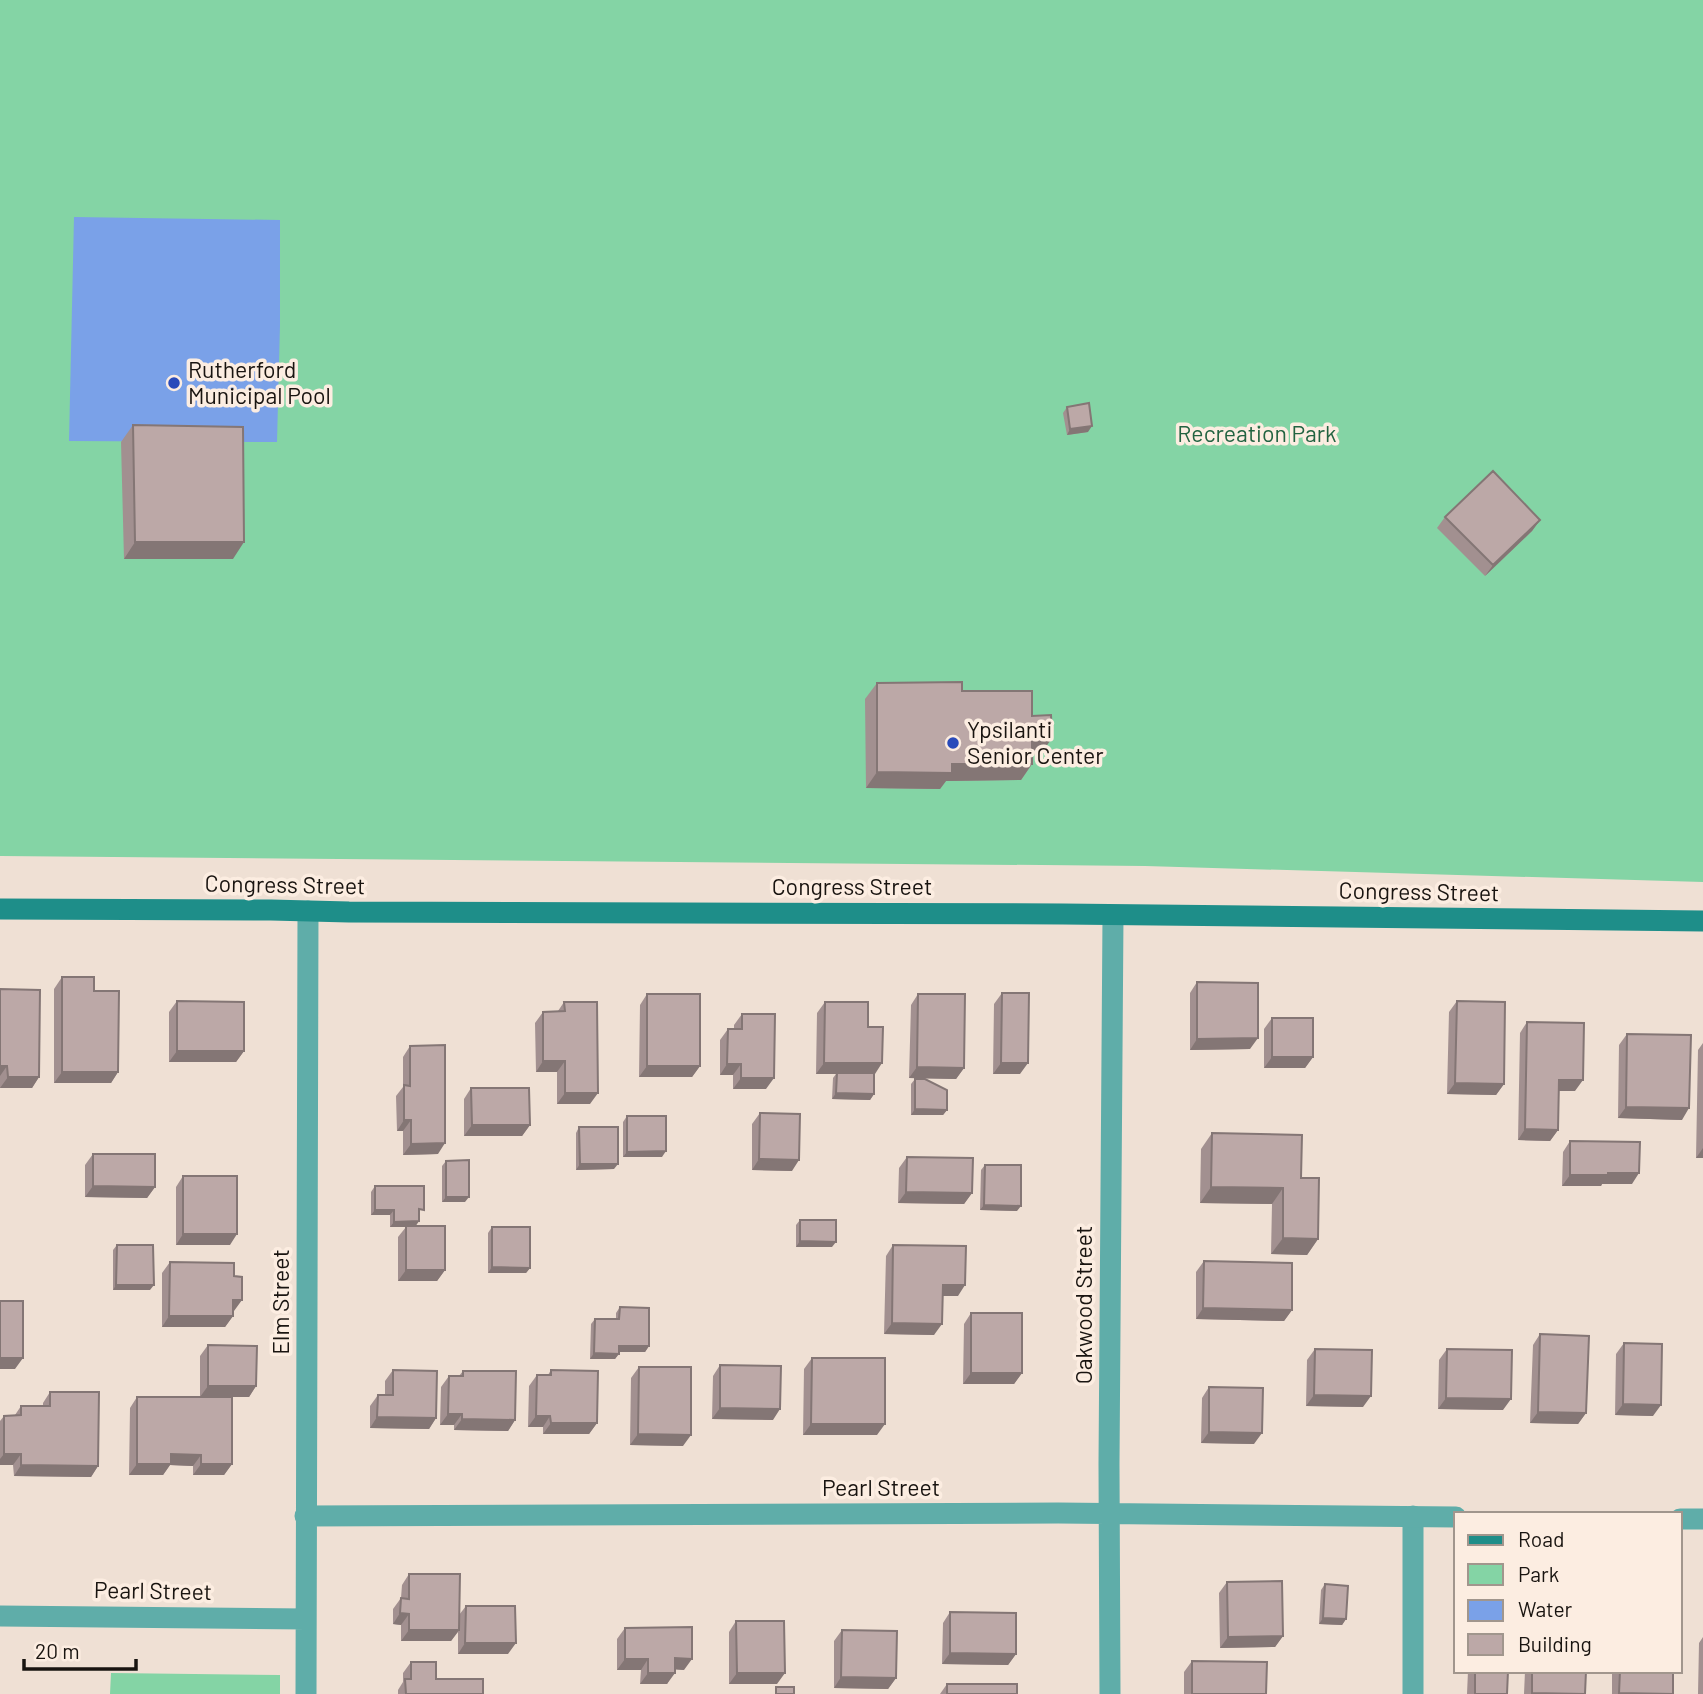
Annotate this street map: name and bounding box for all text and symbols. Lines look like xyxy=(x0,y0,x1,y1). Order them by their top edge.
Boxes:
place label: Rutherford Municipal Pool xyxy=(188,355,331,409)
marker: Rutherford Municipal Pool xyxy=(166,375,182,391)
park label: Recreation Park xyxy=(1177,419,1337,447)
place label: Ypsilanti Senior Center xyxy=(967,715,1104,769)
marker: Ypsilanti Senior Center xyxy=(945,735,961,751)
street label: Congress Street xyxy=(204,869,366,899)
street label: Congress Street xyxy=(772,872,932,900)
street label: Congress Street xyxy=(1338,876,1500,906)
street label: Oakwood Street xyxy=(1069,1226,1097,1384)
street label: Elm Street xyxy=(266,1249,294,1355)
street label: Pearl Street xyxy=(822,1473,940,1501)
legend xyxy=(1454,1512,1682,1673)
text: Road xyxy=(1518,1526,1564,1551)
text: Park xyxy=(1518,1561,1559,1586)
street label: Pearl Street xyxy=(94,1575,212,1605)
text: Water xyxy=(1518,1596,1573,1621)
scale bar xyxy=(24,1628,136,1672)
text: Building xyxy=(1518,1631,1592,1656)
text: 20 m xyxy=(35,1638,80,1663)

